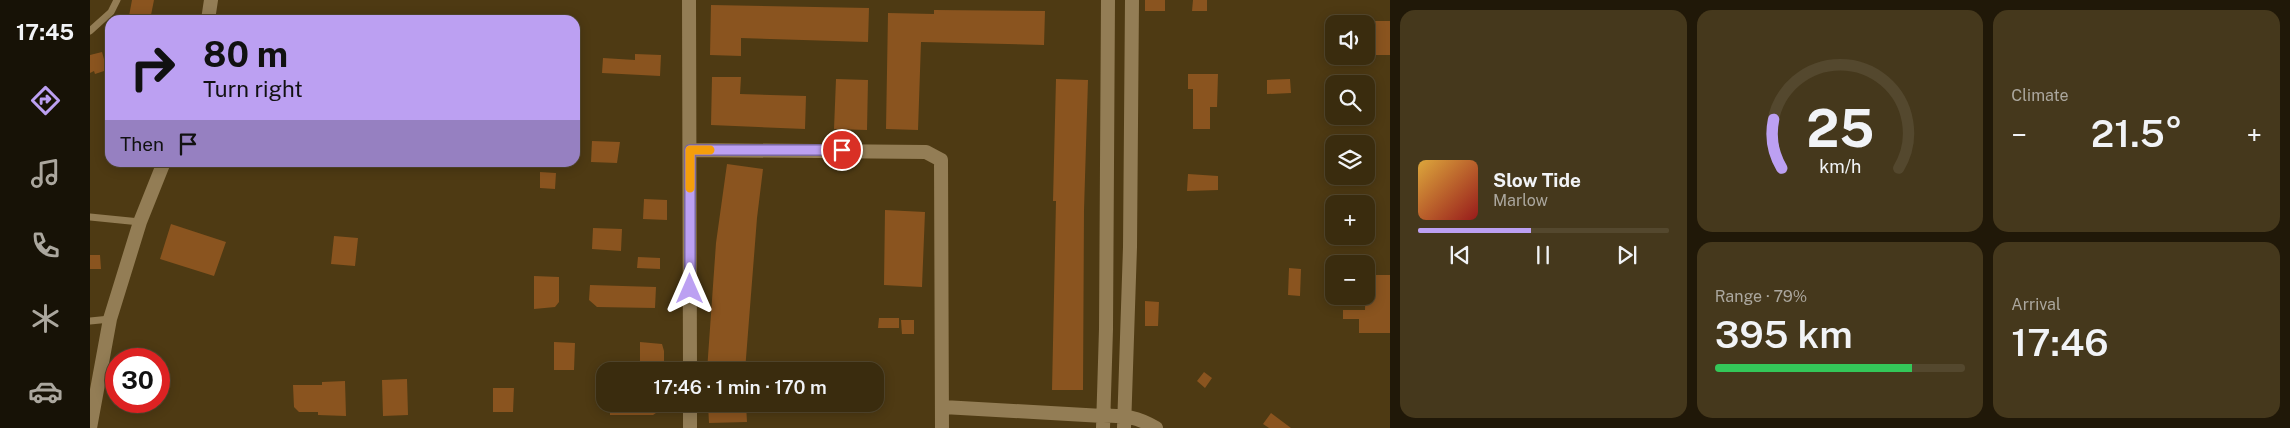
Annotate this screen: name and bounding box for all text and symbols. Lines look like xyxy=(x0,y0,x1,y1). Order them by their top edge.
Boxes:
map controls xyxy=(1325,15,1375,305)
button: sound xyxy=(1325,15,1375,65)
text: 17:45 xyxy=(16,19,74,45)
text: 80 m xyxy=(203,34,288,75)
icon: right xyxy=(120,35,185,100)
button: search xyxy=(1325,75,1375,125)
text: Turn right xyxy=(203,76,303,102)
icon: directions xyxy=(28,83,63,118)
text: Climate xyxy=(2011,86,2069,105)
text: 25 xyxy=(1806,98,1874,159)
text: 21.5° xyxy=(2091,111,2183,156)
text: − xyxy=(2011,118,2027,151)
text: + xyxy=(2246,118,2262,151)
pin xyxy=(821,129,863,171)
icon: arrive xyxy=(174,130,202,158)
text: Then xyxy=(120,133,164,155)
button: layers xyxy=(1325,135,1375,185)
icon: arrive xyxy=(828,136,856,164)
icon: music xyxy=(28,156,63,191)
text: km/h xyxy=(1819,156,1861,177)
text: Slow Tide xyxy=(1493,169,1581,191)
text: Marlow xyxy=(1493,191,1548,210)
button: + xyxy=(1325,195,1375,245)
icon: phone xyxy=(28,228,63,263)
icon: previous xyxy=(1446,241,1474,269)
icon: pause xyxy=(1529,241,1557,269)
icon: next xyxy=(1613,241,1641,269)
button: − xyxy=(1325,255,1375,305)
position arrow xyxy=(663,262,715,314)
text: Range · 79% xyxy=(1715,287,1807,306)
text: Arrival xyxy=(2011,295,2061,314)
icon: climate xyxy=(28,301,63,336)
text: 395 km xyxy=(1715,312,1853,357)
text: 17:46 xyxy=(2011,320,2109,365)
speed limit sign: 30 xyxy=(105,348,170,413)
icon: car xyxy=(28,374,63,409)
text: 17:46 · 1 min · 170 m xyxy=(653,376,827,398)

